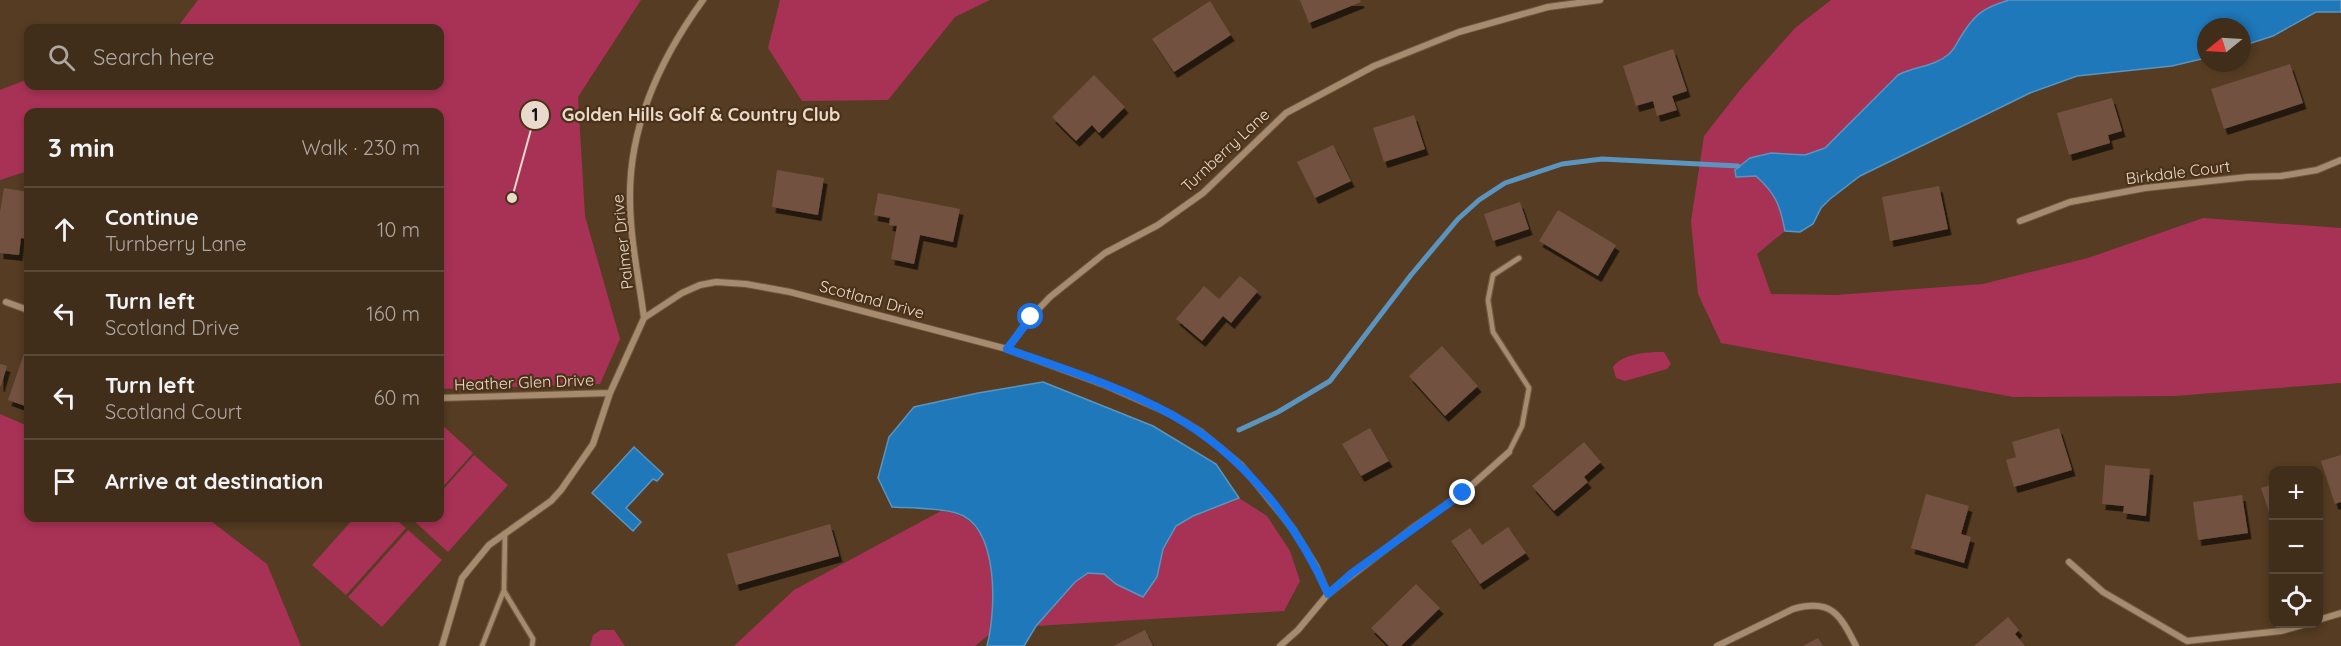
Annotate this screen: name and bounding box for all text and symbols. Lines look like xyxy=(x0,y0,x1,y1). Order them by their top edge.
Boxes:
north arrow xyxy=(2197,18,2251,72)
search box xyxy=(24,24,444,90)
icon: search xyxy=(45,41,78,74)
text: Search here xyxy=(93,43,214,71)
callout: Golden Hills Golf & Country Club xyxy=(520,97,852,133)
text: 1 xyxy=(531,103,539,126)
text: Golden Hills Golf & Country Club xyxy=(562,103,840,126)
street label: Turnberry Lane xyxy=(1177,104,1273,196)
text: 3 min xyxy=(48,131,115,164)
text: Walk · 230 m xyxy=(301,135,420,160)
street label: Birkdale Court xyxy=(2125,156,2231,188)
street label: Palmer Drive xyxy=(607,193,637,291)
text: Continue xyxy=(105,203,199,231)
icon: ahead xyxy=(48,213,81,246)
text: 10 m xyxy=(377,217,420,242)
text: Turnberry Lane xyxy=(105,231,247,256)
street label: Scotland Drive xyxy=(817,275,927,323)
text: Turn left xyxy=(105,287,195,315)
icon: left xyxy=(48,297,81,330)
text: 160 m xyxy=(366,301,420,326)
route start xyxy=(1017,303,1043,329)
text: Scotland Drive xyxy=(105,315,239,340)
street label: Heather Glen Drive xyxy=(454,370,594,394)
text: Turn left xyxy=(105,371,195,399)
icon: left xyxy=(48,381,81,414)
text: 60 m xyxy=(374,385,420,410)
text: Scotland Court xyxy=(105,399,242,424)
icon: arrive xyxy=(48,465,81,498)
map controls xyxy=(2269,466,2323,628)
button: + xyxy=(2269,466,2323,520)
text: Arrive at destination xyxy=(105,467,323,495)
route end xyxy=(1449,479,1475,505)
button: − xyxy=(2269,520,2323,574)
button: locate xyxy=(2269,574,2323,628)

